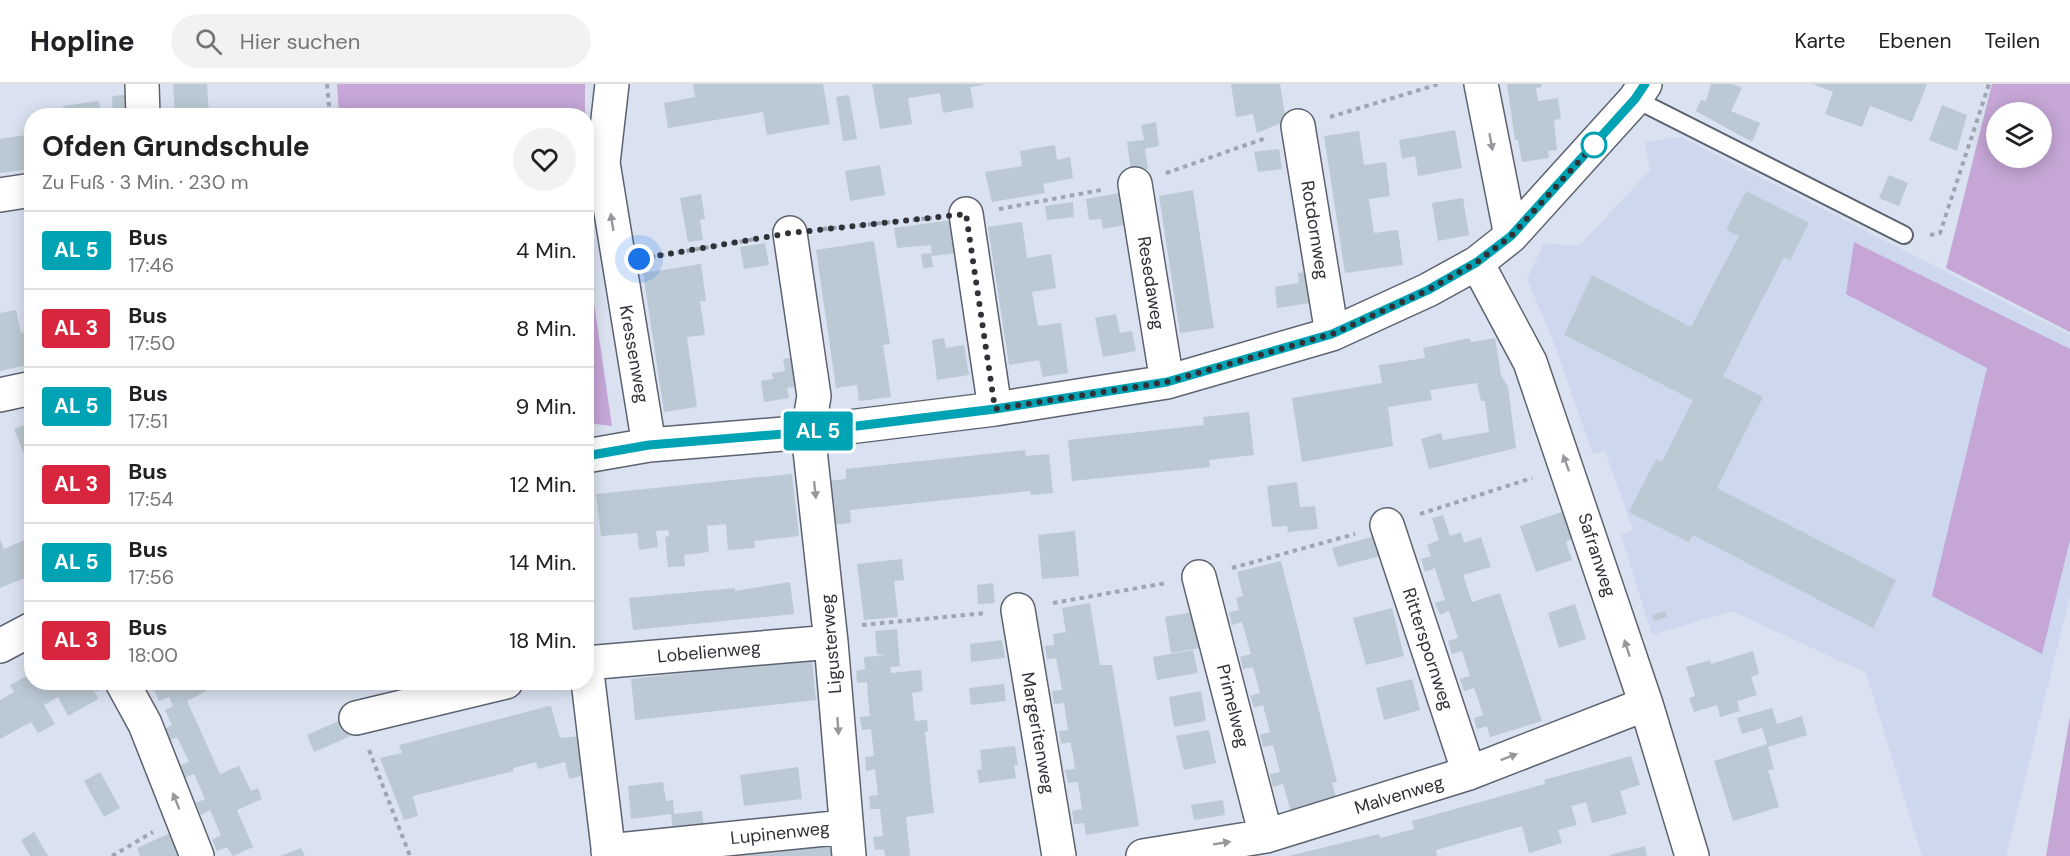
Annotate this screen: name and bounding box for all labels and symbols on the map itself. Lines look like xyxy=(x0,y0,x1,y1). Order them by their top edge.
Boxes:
one-way arrow xyxy=(1487,132,1496,151)
unlabelled marker xyxy=(1581,132,1607,158)
street label: Rotdornweg xyxy=(1295,179,1335,281)
one-way arrow xyxy=(607,212,616,231)
street label: Resedaweg xyxy=(1132,235,1170,331)
your location xyxy=(624,244,654,274)
street label: Kressenweg xyxy=(614,303,654,405)
line badge: AL 5 xyxy=(776,412,860,450)
one-way arrow xyxy=(1561,454,1570,472)
one-way arrow xyxy=(810,481,820,500)
street label: Safranweg xyxy=(1572,510,1622,600)
street label: Ritterspornweg xyxy=(1397,585,1459,713)
street label: Ligusterweg xyxy=(815,593,847,695)
street label: Lobelienweg xyxy=(656,636,762,668)
one-way arrow xyxy=(1622,639,1632,657)
street label: Primelweg xyxy=(1211,662,1255,750)
street label: Margeritenweg xyxy=(1015,670,1061,796)
one-way arrow xyxy=(833,716,842,735)
one-way arrow xyxy=(1500,752,1518,762)
street label: Malvenweg xyxy=(1351,770,1447,820)
one-way arrow xyxy=(171,792,180,810)
street label: Lupinenweg xyxy=(729,816,831,850)
one-way arrow xyxy=(1212,839,1231,848)

